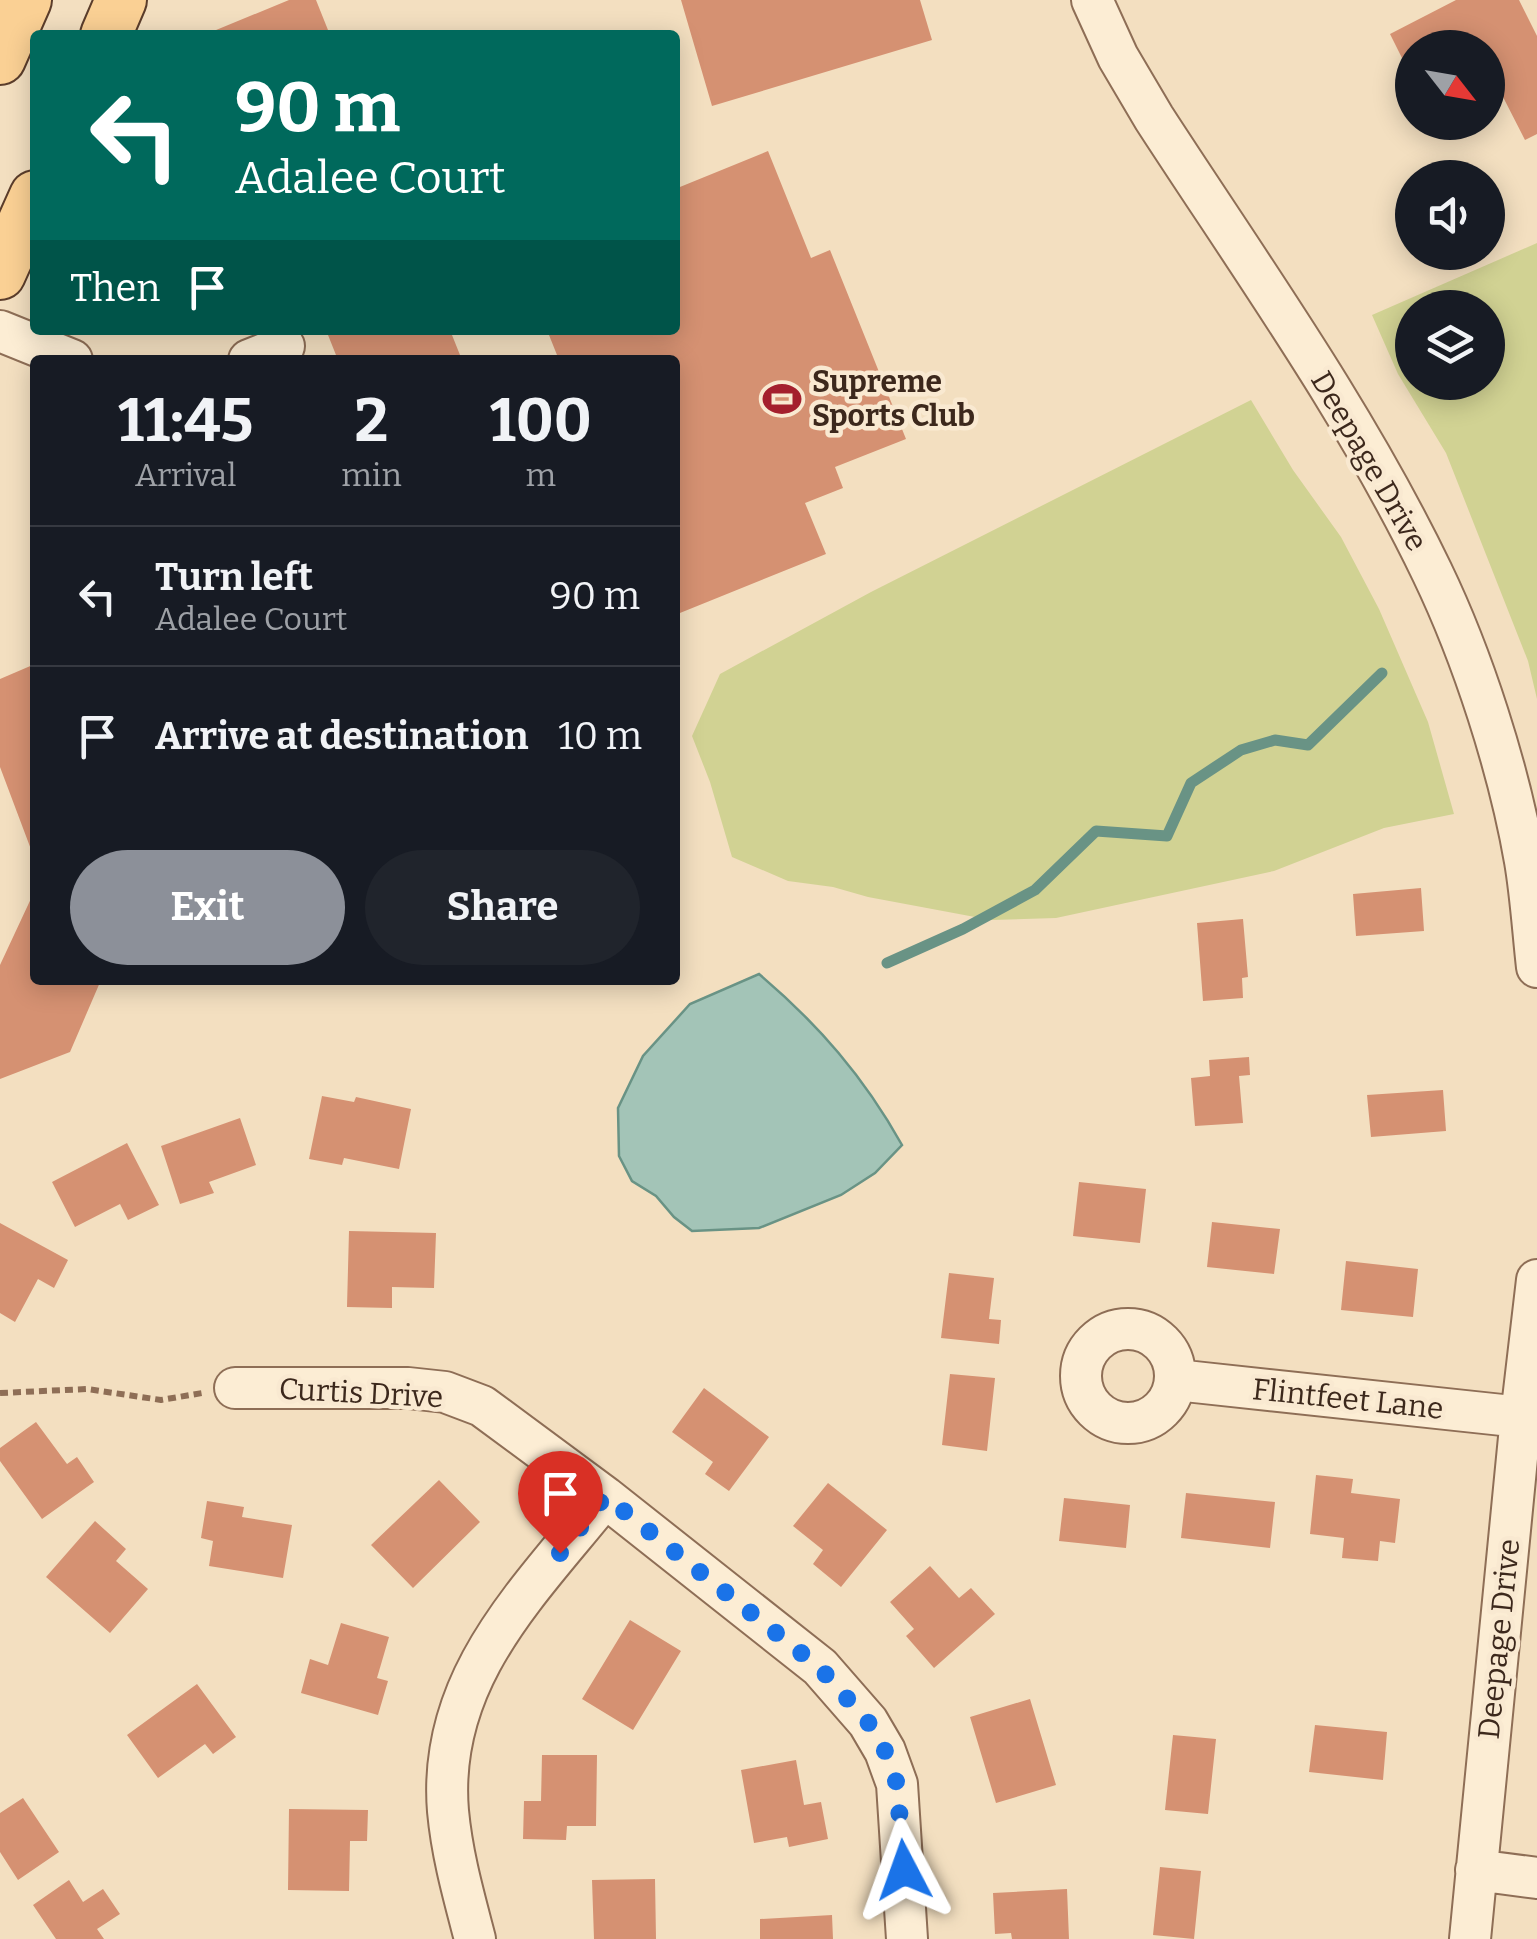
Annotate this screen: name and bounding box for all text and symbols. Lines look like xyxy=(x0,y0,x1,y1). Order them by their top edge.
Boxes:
north arrow xyxy=(1395,30,1505,140)
map controls xyxy=(1395,30,1505,400)
text: 90 m xyxy=(235,66,400,150)
icon: left xyxy=(70,70,200,200)
text: Adalee Court xyxy=(235,151,506,205)
button: sound xyxy=(1395,160,1505,270)
icon: arrive xyxy=(180,260,235,315)
text: Then xyxy=(70,265,160,311)
button: layers xyxy=(1395,290,1505,400)
place label: Supreme Sports Club xyxy=(812,364,975,434)
street label: Deepage Drive xyxy=(1303,365,1435,557)
sports icon: Supreme Sports Club xyxy=(761,378,803,420)
text: 11:45 xyxy=(118,385,253,457)
text: 2 xyxy=(355,385,388,457)
text: 100 xyxy=(490,385,592,457)
text: Arrival xyxy=(135,456,236,494)
text: min xyxy=(341,456,402,494)
text: m xyxy=(526,456,556,494)
text: Turn left xyxy=(155,554,313,600)
icon: left xyxy=(70,569,125,624)
text: 90 m xyxy=(550,573,640,619)
text: Adalee Court xyxy=(155,600,347,638)
icon: arrive xyxy=(70,709,125,764)
text: Arrive at destination xyxy=(155,713,528,759)
text: 10 m xyxy=(558,713,642,759)
button: Exit xyxy=(70,850,345,965)
button: Share xyxy=(365,850,640,965)
street label: Curtis Drive xyxy=(278,1371,444,1415)
street label: Flintfeet Lane xyxy=(1251,1371,1445,1427)
pin xyxy=(518,1451,603,1554)
icon: arrive xyxy=(533,1466,588,1521)
street label: Deepage Drive xyxy=(1471,1537,1527,1741)
position arrow xyxy=(852,1818,956,1922)

